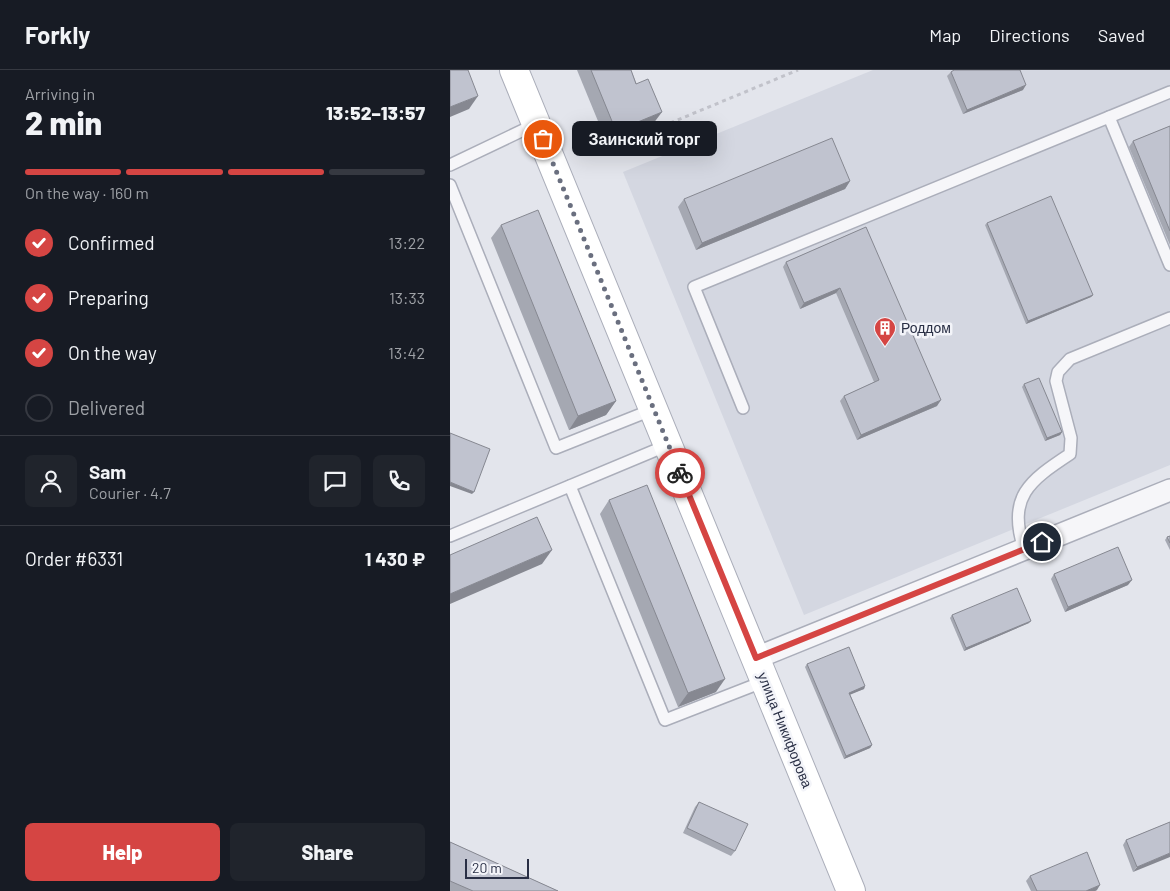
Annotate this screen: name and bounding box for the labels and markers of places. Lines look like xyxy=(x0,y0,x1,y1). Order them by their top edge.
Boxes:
pin xyxy=(522,118,564,160)
callout: Заинский торг xyxy=(573,122,718,156)
building icon: Роддом xyxy=(873,316,897,347)
place label: Роддом xyxy=(901,319,951,336)
pin xyxy=(1021,521,1063,563)

